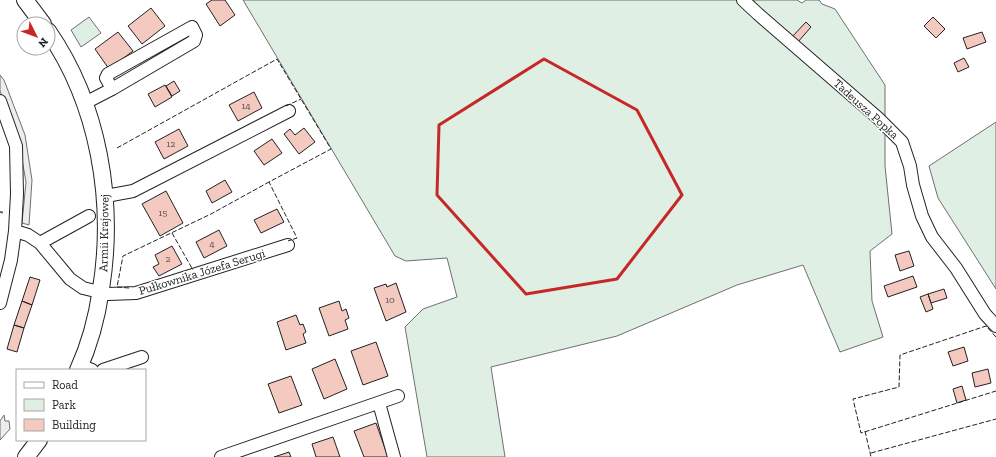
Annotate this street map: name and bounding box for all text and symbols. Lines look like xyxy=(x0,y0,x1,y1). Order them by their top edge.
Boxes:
north arrow xyxy=(16,16,56,56)
text: N xyxy=(35,35,51,50)
street label: Tadeusza Popka xyxy=(831,76,902,142)
house number: 14 xyxy=(241,100,251,112)
house number: 12 xyxy=(167,138,176,150)
street label: Armii Krajowej xyxy=(96,194,113,272)
house number: 15 xyxy=(159,207,167,219)
house number: 4 xyxy=(209,238,215,250)
street label: Pułkownika Józefa Serugi xyxy=(137,246,268,298)
house number: 2 xyxy=(165,253,171,265)
house number: 10 xyxy=(385,294,395,306)
legend xyxy=(16,369,146,441)
text: Road xyxy=(52,378,78,392)
text: Park xyxy=(52,398,77,412)
text: Building xyxy=(52,418,96,432)

